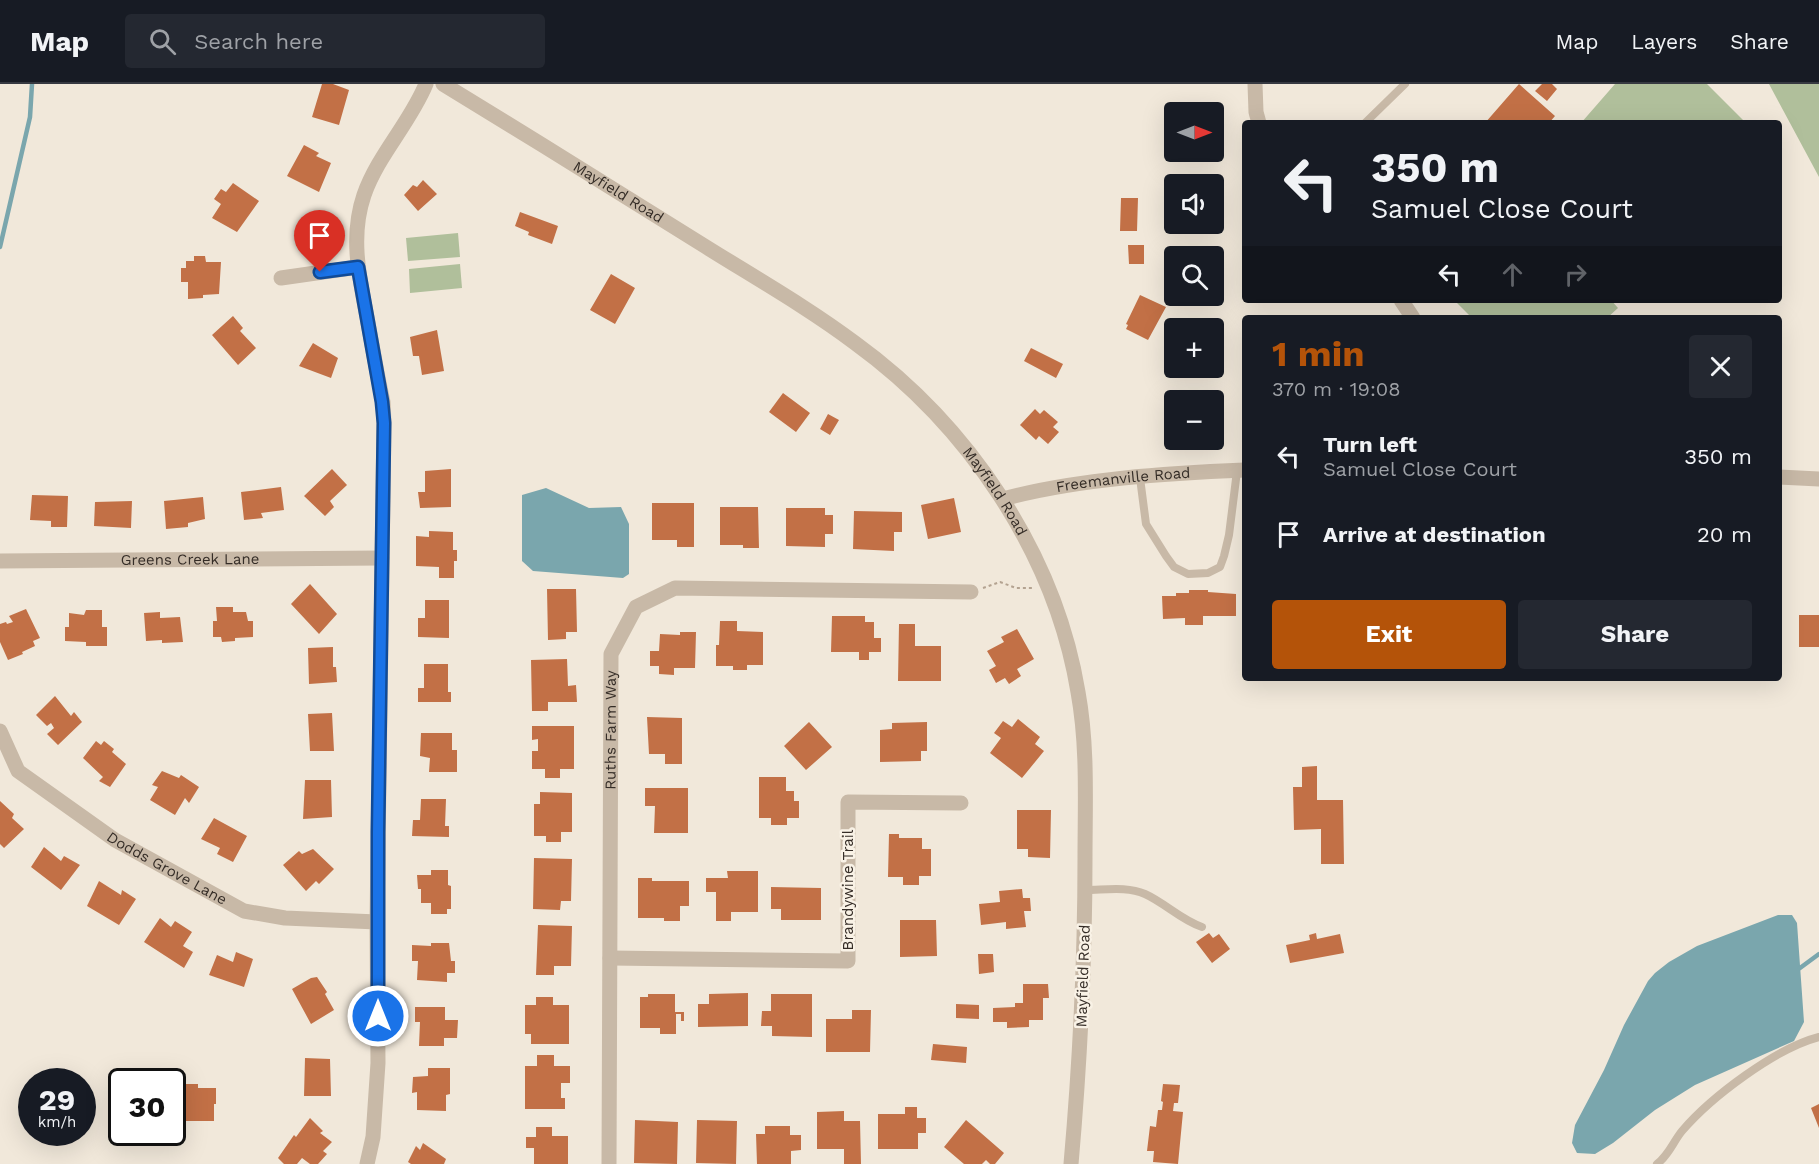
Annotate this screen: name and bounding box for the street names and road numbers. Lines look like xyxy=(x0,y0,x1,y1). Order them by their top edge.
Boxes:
street label: Mayfield Road xyxy=(570,157,667,227)
street label: Mayfield Road xyxy=(959,443,1031,539)
street label: Freemanville Road xyxy=(1055,464,1191,496)
street label: Greens Creek Lane xyxy=(121,550,259,569)
street label: Ruths Farm Way xyxy=(601,670,620,790)
street label: Dodds Grove Lane xyxy=(103,828,230,909)
street label: Brandywine Trail xyxy=(839,829,857,950)
street label: Mayfield Road xyxy=(1072,924,1094,1028)

